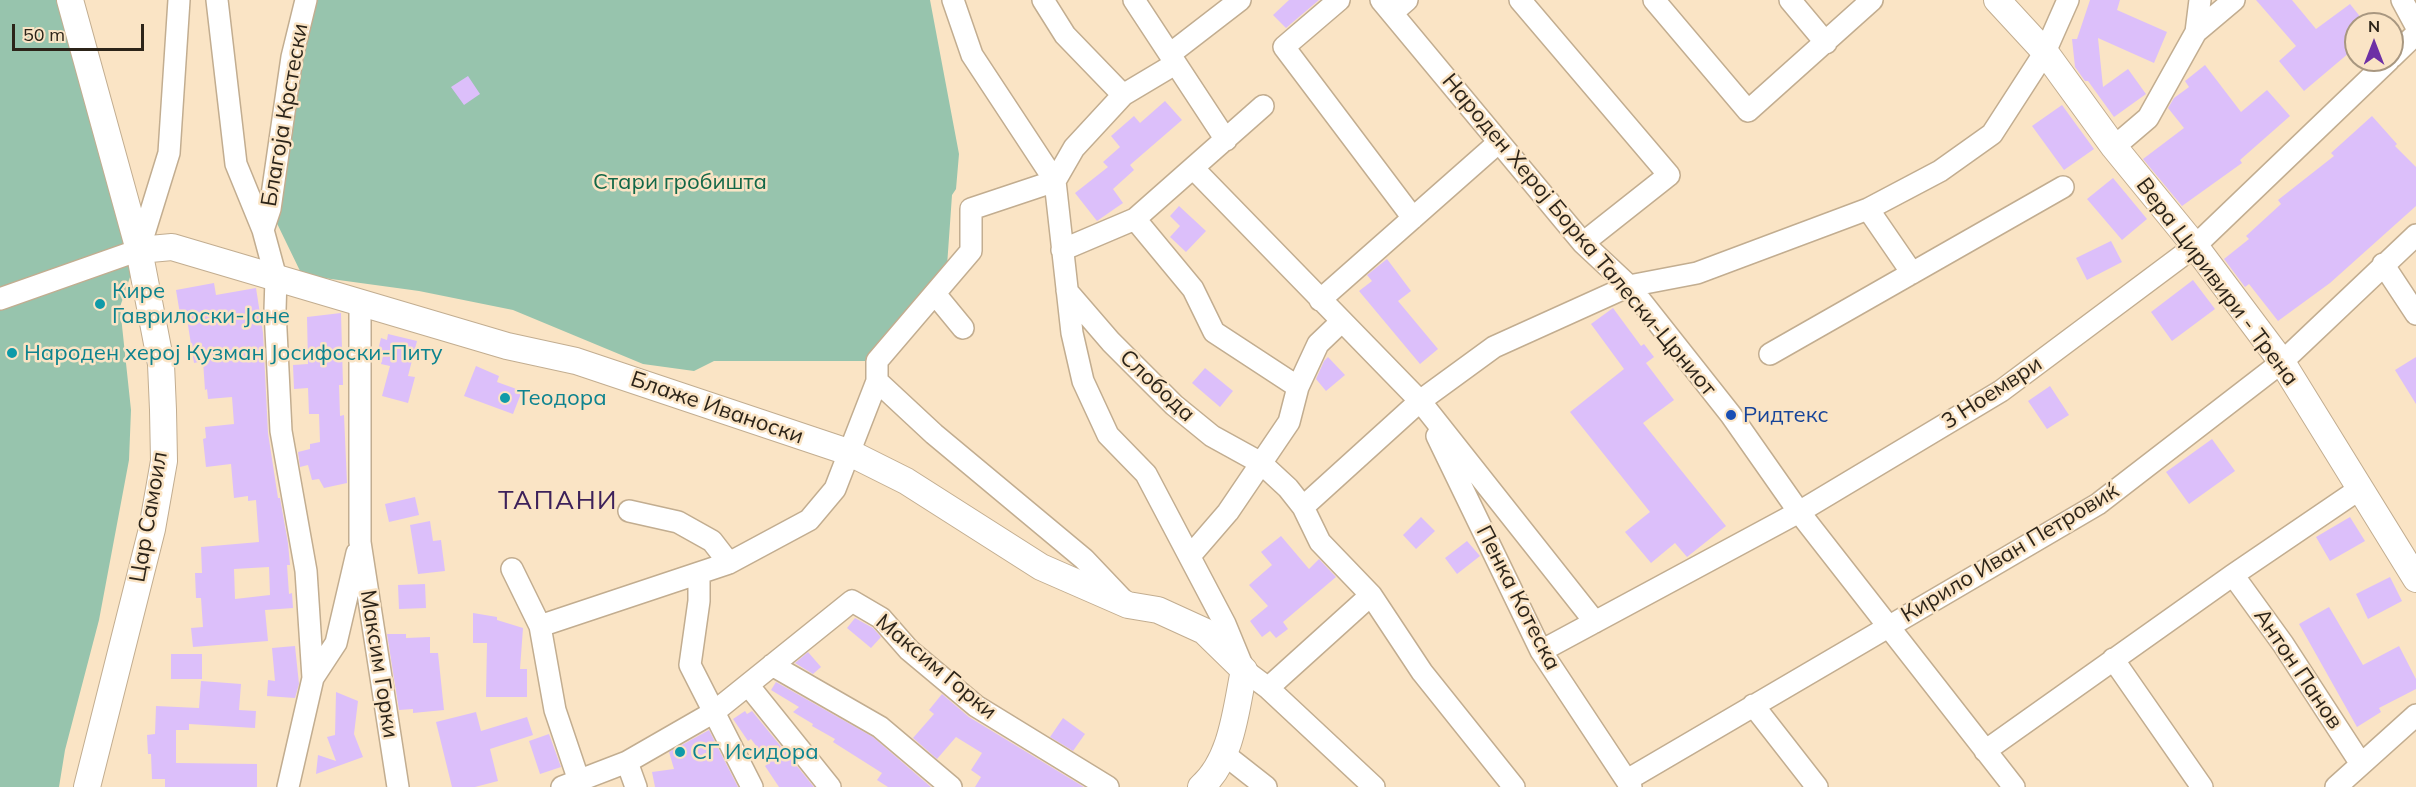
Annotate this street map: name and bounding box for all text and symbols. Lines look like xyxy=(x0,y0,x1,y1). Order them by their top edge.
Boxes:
scale bar xyxy=(15,12,147,50)
north arrow xyxy=(2344,12,2404,72)
text: N xyxy=(2368,16,2380,36)
street label: Благоја Крстески xyxy=(256,21,314,209)
text: 50 m xyxy=(23,23,65,46)
street label: Народен Херој Борка Талески-Црниот xyxy=(1436,69,1722,401)
park label: Стари гробишта xyxy=(593,169,767,195)
street label: Вера Циривири - Трена xyxy=(2130,173,2304,391)
place label: Кире Гаврилоски-Јане xyxy=(112,278,290,330)
marker: Кире Гаврилоски-Јане xyxy=(93,297,107,311)
place label: Народен херој Кузман Јосифоски-Питу xyxy=(24,340,443,366)
street label: Слобода xyxy=(1114,345,1200,427)
marker: Народен херој Кузман Јосифоски-Питу xyxy=(5,346,19,360)
street label: 3 Ноември xyxy=(1937,351,2047,435)
street label: Блаже Иваноски xyxy=(627,366,807,450)
place label: Теодора xyxy=(517,385,607,411)
marker: Теодора xyxy=(498,391,512,405)
place label: Ридтекс xyxy=(1743,402,1829,428)
marker: Ридтекс xyxy=(1724,408,1738,422)
street label: Цар Самоил xyxy=(125,450,173,584)
street label: Кирило Иван Петровиќ xyxy=(1897,478,2123,628)
district label: ТАПАНИ xyxy=(498,485,618,517)
street label: Пенка Котеска xyxy=(1470,521,1566,675)
street label: Максим Горки xyxy=(354,588,404,740)
street label: Антон Панов xyxy=(2248,604,2348,734)
street label: Максим Горки xyxy=(870,609,1002,725)
place label: СГ Исидора xyxy=(692,739,819,765)
marker: СГ Исидора xyxy=(673,745,687,759)

